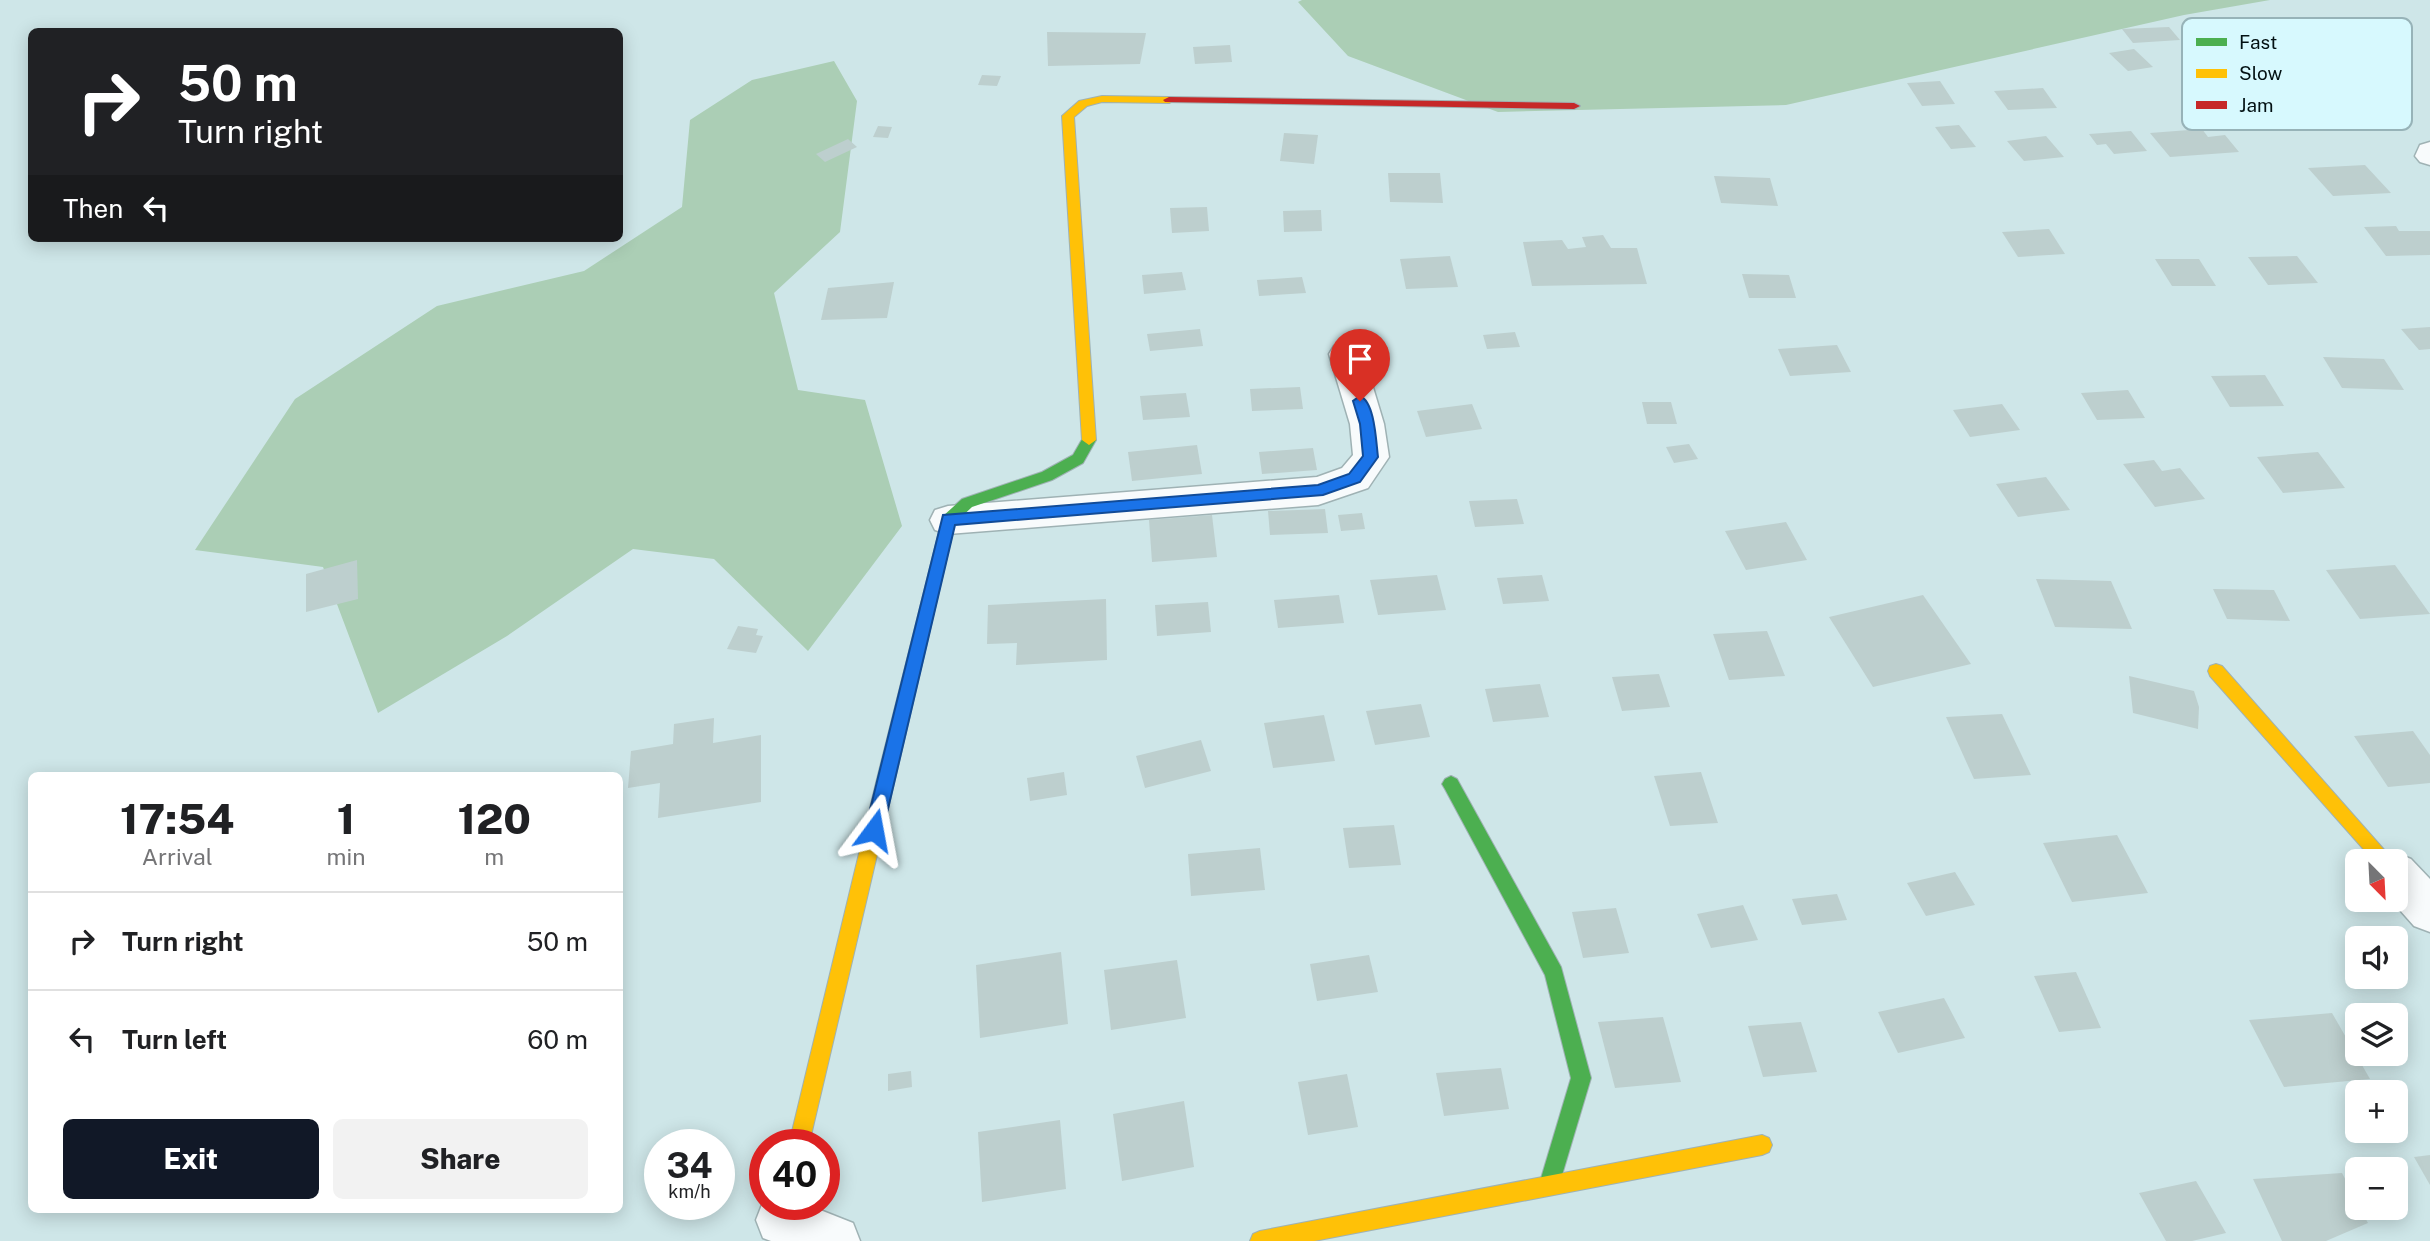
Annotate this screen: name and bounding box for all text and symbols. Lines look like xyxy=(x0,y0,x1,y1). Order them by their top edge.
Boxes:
legend xyxy=(2182,18,2412,130)
text: Fast xyxy=(2239,31,2277,53)
text: 50 m xyxy=(178,54,298,112)
icon: right xyxy=(63,56,154,147)
text: Slow xyxy=(2239,62,2283,84)
text: Jam xyxy=(2239,94,2273,116)
text: Turn right xyxy=(178,113,323,150)
icon: left xyxy=(137,189,175,227)
text: Then xyxy=(63,193,123,224)
pin xyxy=(1330,329,1390,401)
icon: arrive xyxy=(1341,340,1379,378)
position arrow xyxy=(837,793,911,867)
text: 17:54 xyxy=(120,794,234,843)
text: 1 xyxy=(337,794,355,843)
text: 120 xyxy=(458,794,531,843)
text: Arrival xyxy=(142,843,213,870)
text: min xyxy=(326,843,366,870)
text: m xyxy=(484,843,504,870)
north arrow xyxy=(2345,849,2408,912)
map controls xyxy=(2345,849,2408,1220)
icon: right xyxy=(63,922,101,960)
text: Turn right xyxy=(122,926,244,957)
text: 50 m xyxy=(527,926,588,957)
button: sound xyxy=(2345,926,2408,989)
button: layers xyxy=(2345,1003,2408,1066)
icon: left xyxy=(63,1020,101,1058)
text: Turn left xyxy=(122,1024,227,1055)
text: 60 m xyxy=(527,1024,588,1055)
button: + xyxy=(2345,1080,2408,1143)
button: Exit xyxy=(63,1119,319,1199)
button: Share xyxy=(333,1119,588,1199)
speed limit sign: 40 xyxy=(749,1129,840,1220)
text: 34 xyxy=(666,1145,713,1186)
button: − xyxy=(2345,1157,2408,1220)
text: km/h xyxy=(668,1181,711,1202)

